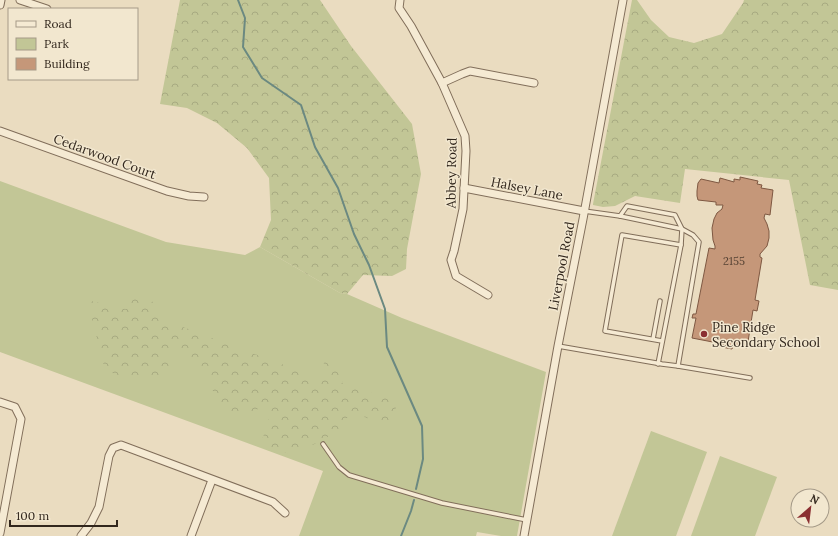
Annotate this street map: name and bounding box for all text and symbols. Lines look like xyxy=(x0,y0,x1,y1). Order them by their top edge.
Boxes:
legend xyxy=(8,8,138,80)
text: Road xyxy=(44,16,72,31)
text: Park xyxy=(44,36,70,51)
text: Building xyxy=(44,56,90,71)
street label: Cedarwood Court xyxy=(51,130,159,183)
street label: Abbey Road xyxy=(442,137,461,210)
street label: Halsey Lane xyxy=(489,173,564,204)
street label: Liverpool Road xyxy=(545,220,579,312)
house number: 2155 xyxy=(723,254,745,268)
place label: Pine Ridge Secondary School xyxy=(712,319,821,351)
marker: Pine Ridge Secondary School xyxy=(699,329,709,339)
north arrow xyxy=(790,488,830,528)
text: N xyxy=(808,491,822,508)
scale bar xyxy=(10,502,117,528)
text: 100 m xyxy=(16,508,49,523)

